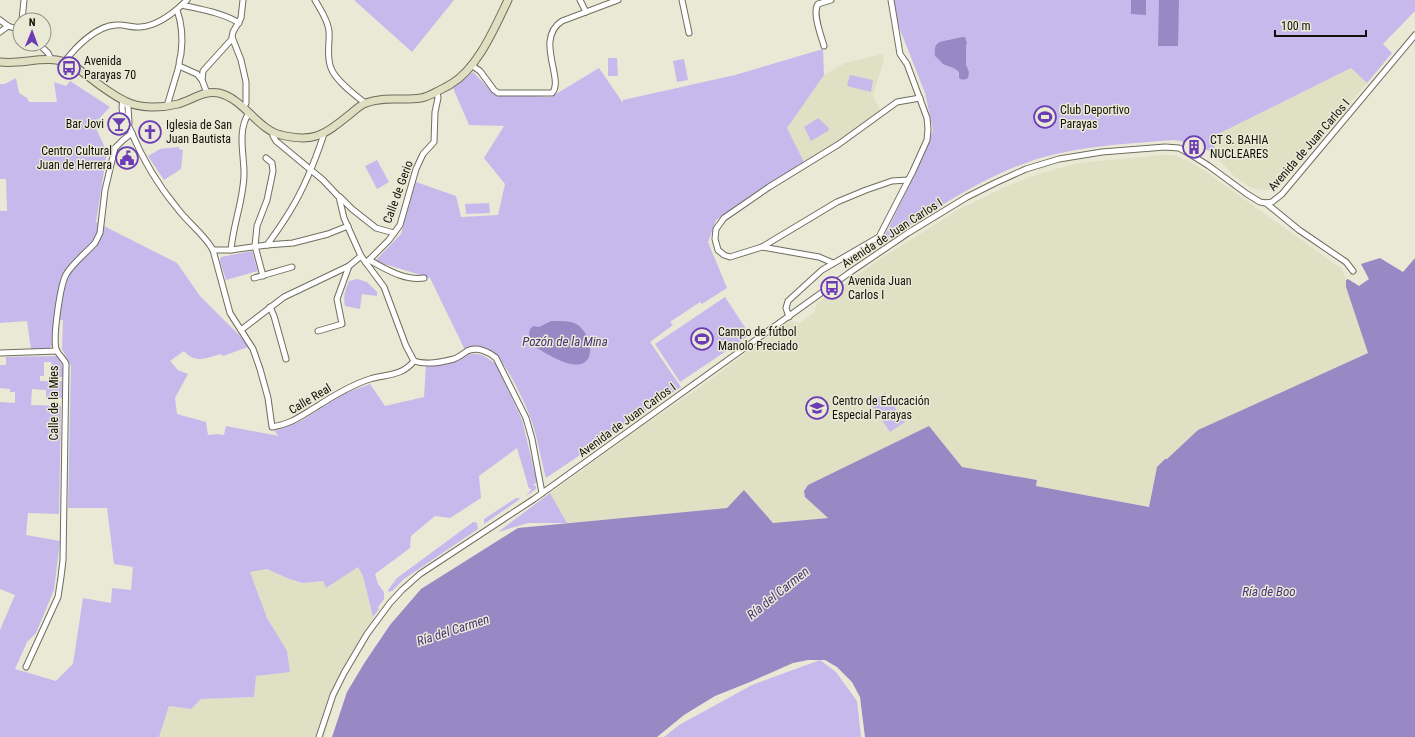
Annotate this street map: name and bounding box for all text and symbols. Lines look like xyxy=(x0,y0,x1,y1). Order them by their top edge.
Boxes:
north arrow xyxy=(12,12,52,52)
scale bar xyxy=(1275,12,1366,38)
text: N xyxy=(29,16,36,29)
text: 100 m xyxy=(1281,19,1311,33)
place label: Avenida Parayas 70 xyxy=(84,54,136,82)
bus stop icon: Avenida Parayas 70 xyxy=(56,55,82,81)
street label: Avenida de Juan Carlos I xyxy=(1265,96,1353,194)
place label: Club Deportivo Parayas xyxy=(1060,103,1130,131)
sports icon: Club Deportivo Parayas xyxy=(1032,104,1058,130)
bar icon: Bar Jovi xyxy=(106,111,132,137)
place label: Bar Jovi xyxy=(66,117,104,131)
place label: Iglesia de San Juan Bautista xyxy=(166,118,232,146)
church icon: Iglesia de San Juan Bautista xyxy=(137,119,163,145)
place label: CT S. BAHIA NUCLEARES xyxy=(1210,133,1269,161)
building icon: CT S. BAHIA NUCLEARES xyxy=(1181,134,1207,160)
place label: Centro Cultural Juan de Herrera xyxy=(37,144,112,172)
public building icon: Centro Cultural Juan de Herrera xyxy=(114,145,140,171)
street label: Calle de Gerio xyxy=(380,159,416,225)
street label: Avenida de Juan Carlos I xyxy=(839,195,945,271)
place label: Avenida Juan Carlos I xyxy=(848,274,912,302)
bus stop icon: Avenida Juan Carlos I xyxy=(819,275,845,301)
place label: Campo de fútbol Manolo Preciado xyxy=(718,325,798,353)
sports icon: Campo de fútbol Manolo Preciado xyxy=(689,326,715,352)
water label: Pozón de la Mina xyxy=(522,334,608,349)
street label: Calle de la Mies xyxy=(47,366,61,440)
street label: Avenida de Juan Carlos I xyxy=(576,380,678,460)
street label: Calle Real xyxy=(286,381,334,417)
place label: Centro de Educación Especial Parayas xyxy=(832,394,930,422)
school or university icon: Centro de Educación Especial Parayas xyxy=(804,395,830,421)
water label: Ría del Carmen xyxy=(744,563,812,623)
water label: Ría de Boo xyxy=(1242,584,1296,599)
water label: Ría del Carmen xyxy=(415,611,491,649)

